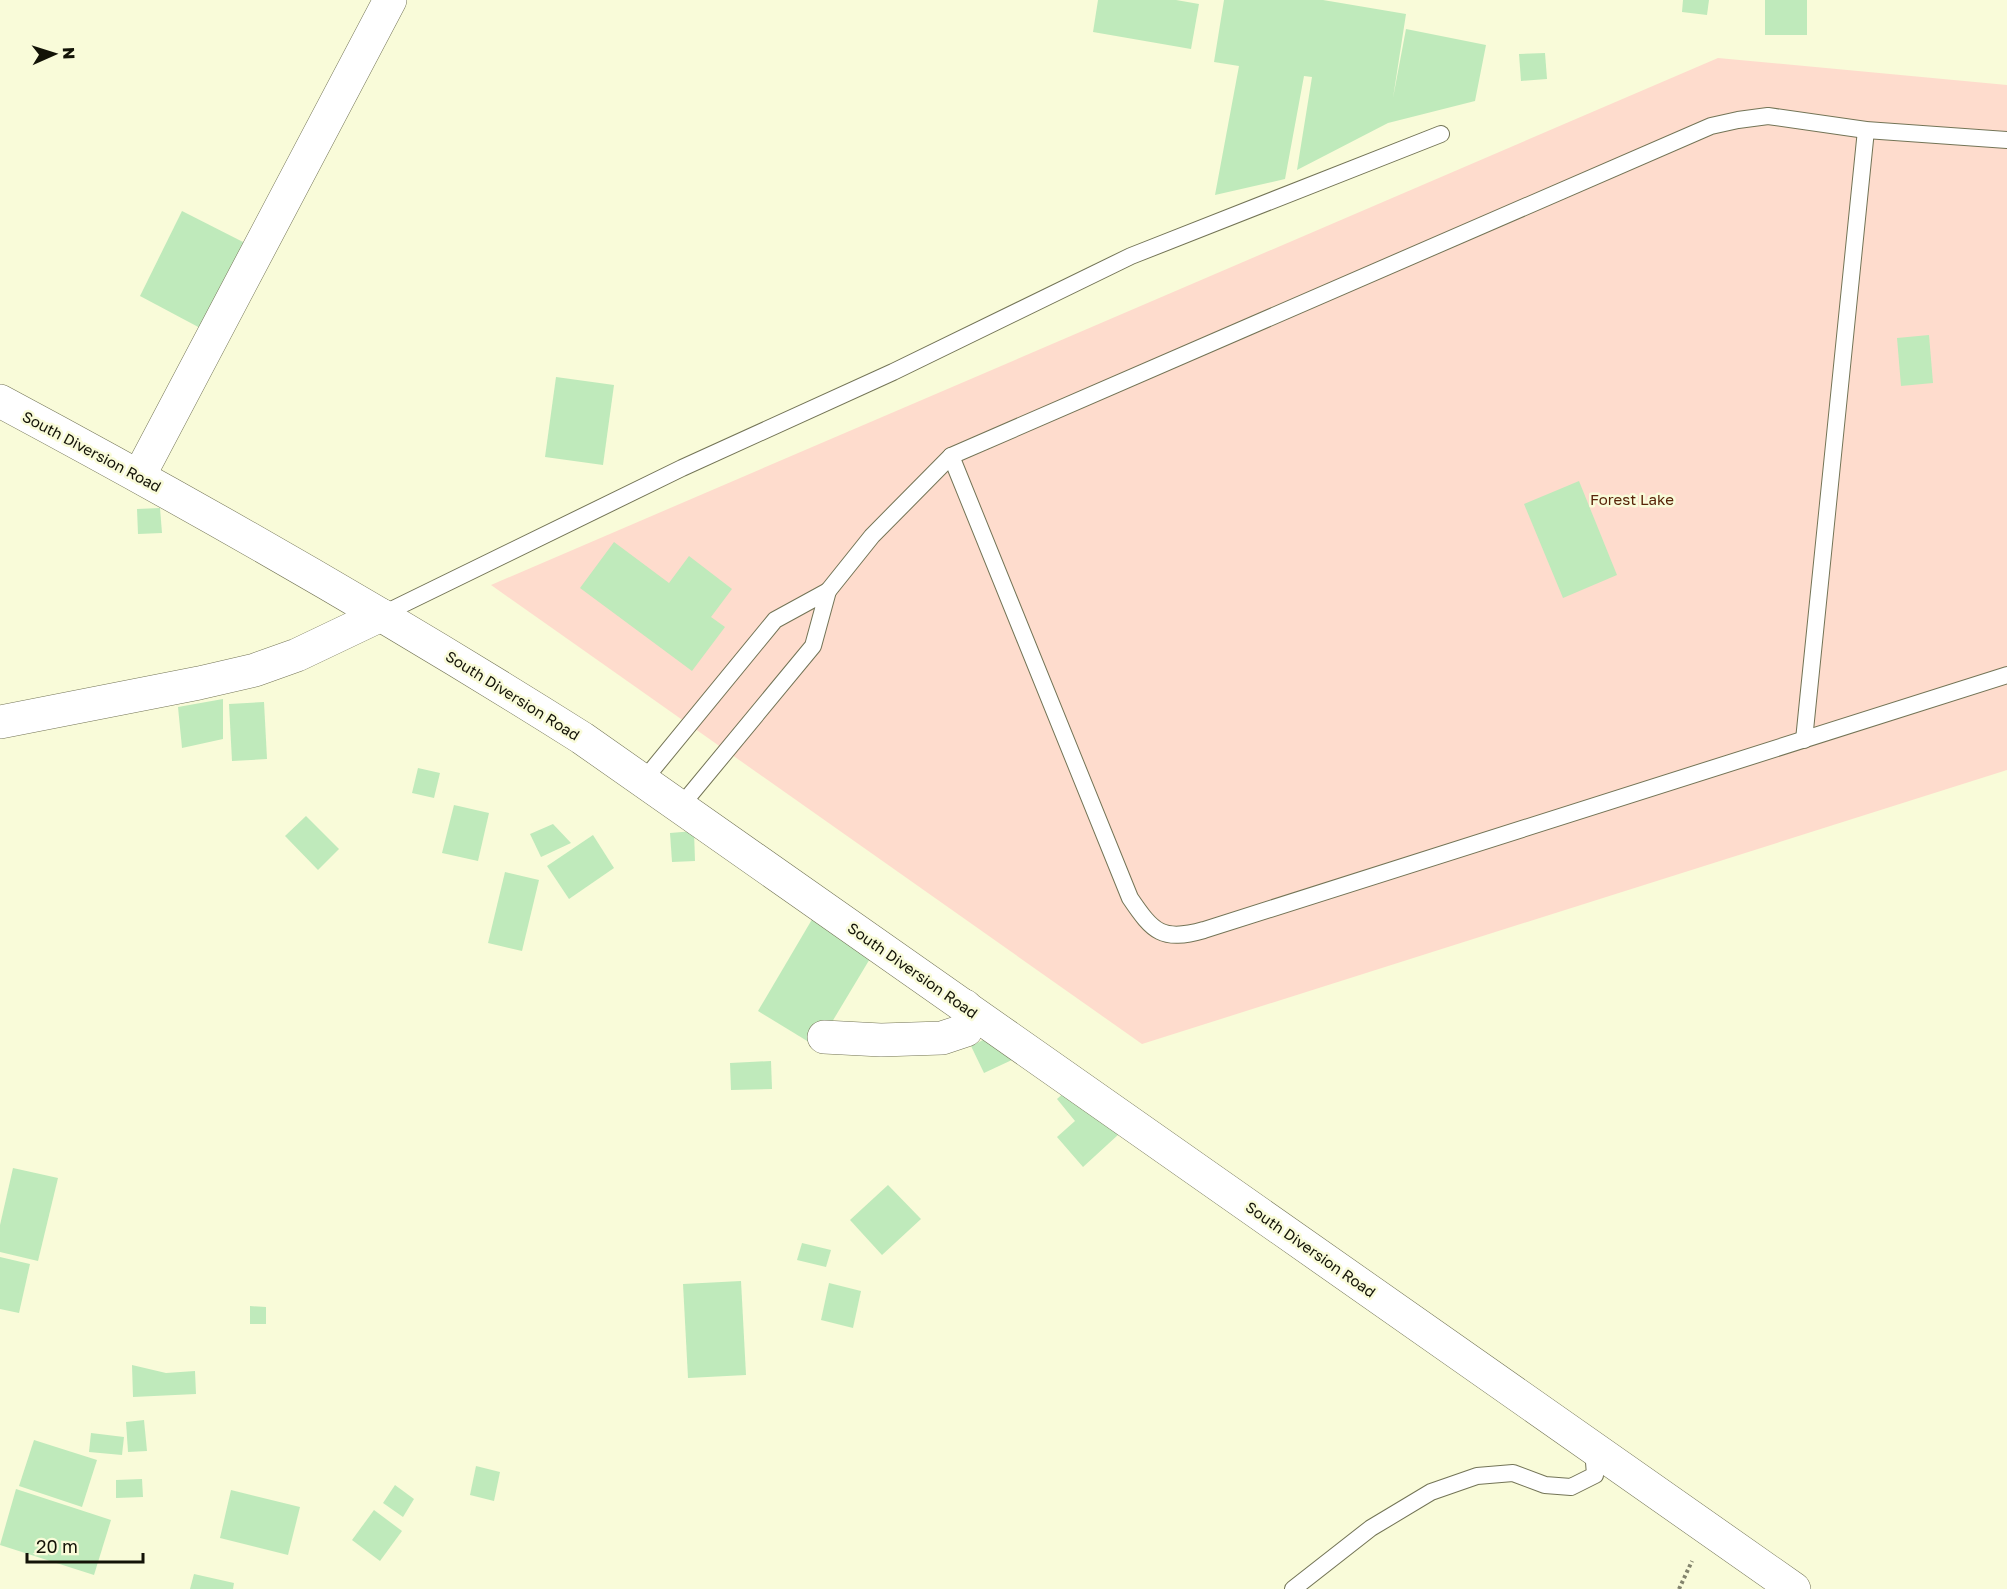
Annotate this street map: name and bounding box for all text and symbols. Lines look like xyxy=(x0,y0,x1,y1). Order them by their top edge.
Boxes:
north arrow xyxy=(24,24,84,84)
text: N xyxy=(59,47,79,60)
street label: South Diversion Road xyxy=(20,407,164,495)
park label: Forest Lake xyxy=(1590,490,1674,508)
street label: South Diversion Road xyxy=(443,646,583,744)
street label: South Diversion Road xyxy=(845,918,981,1022)
street label: South Diversion Road xyxy=(1243,1197,1379,1301)
scale bar xyxy=(27,1526,142,1564)
text: 20 m xyxy=(36,1535,78,1557)

